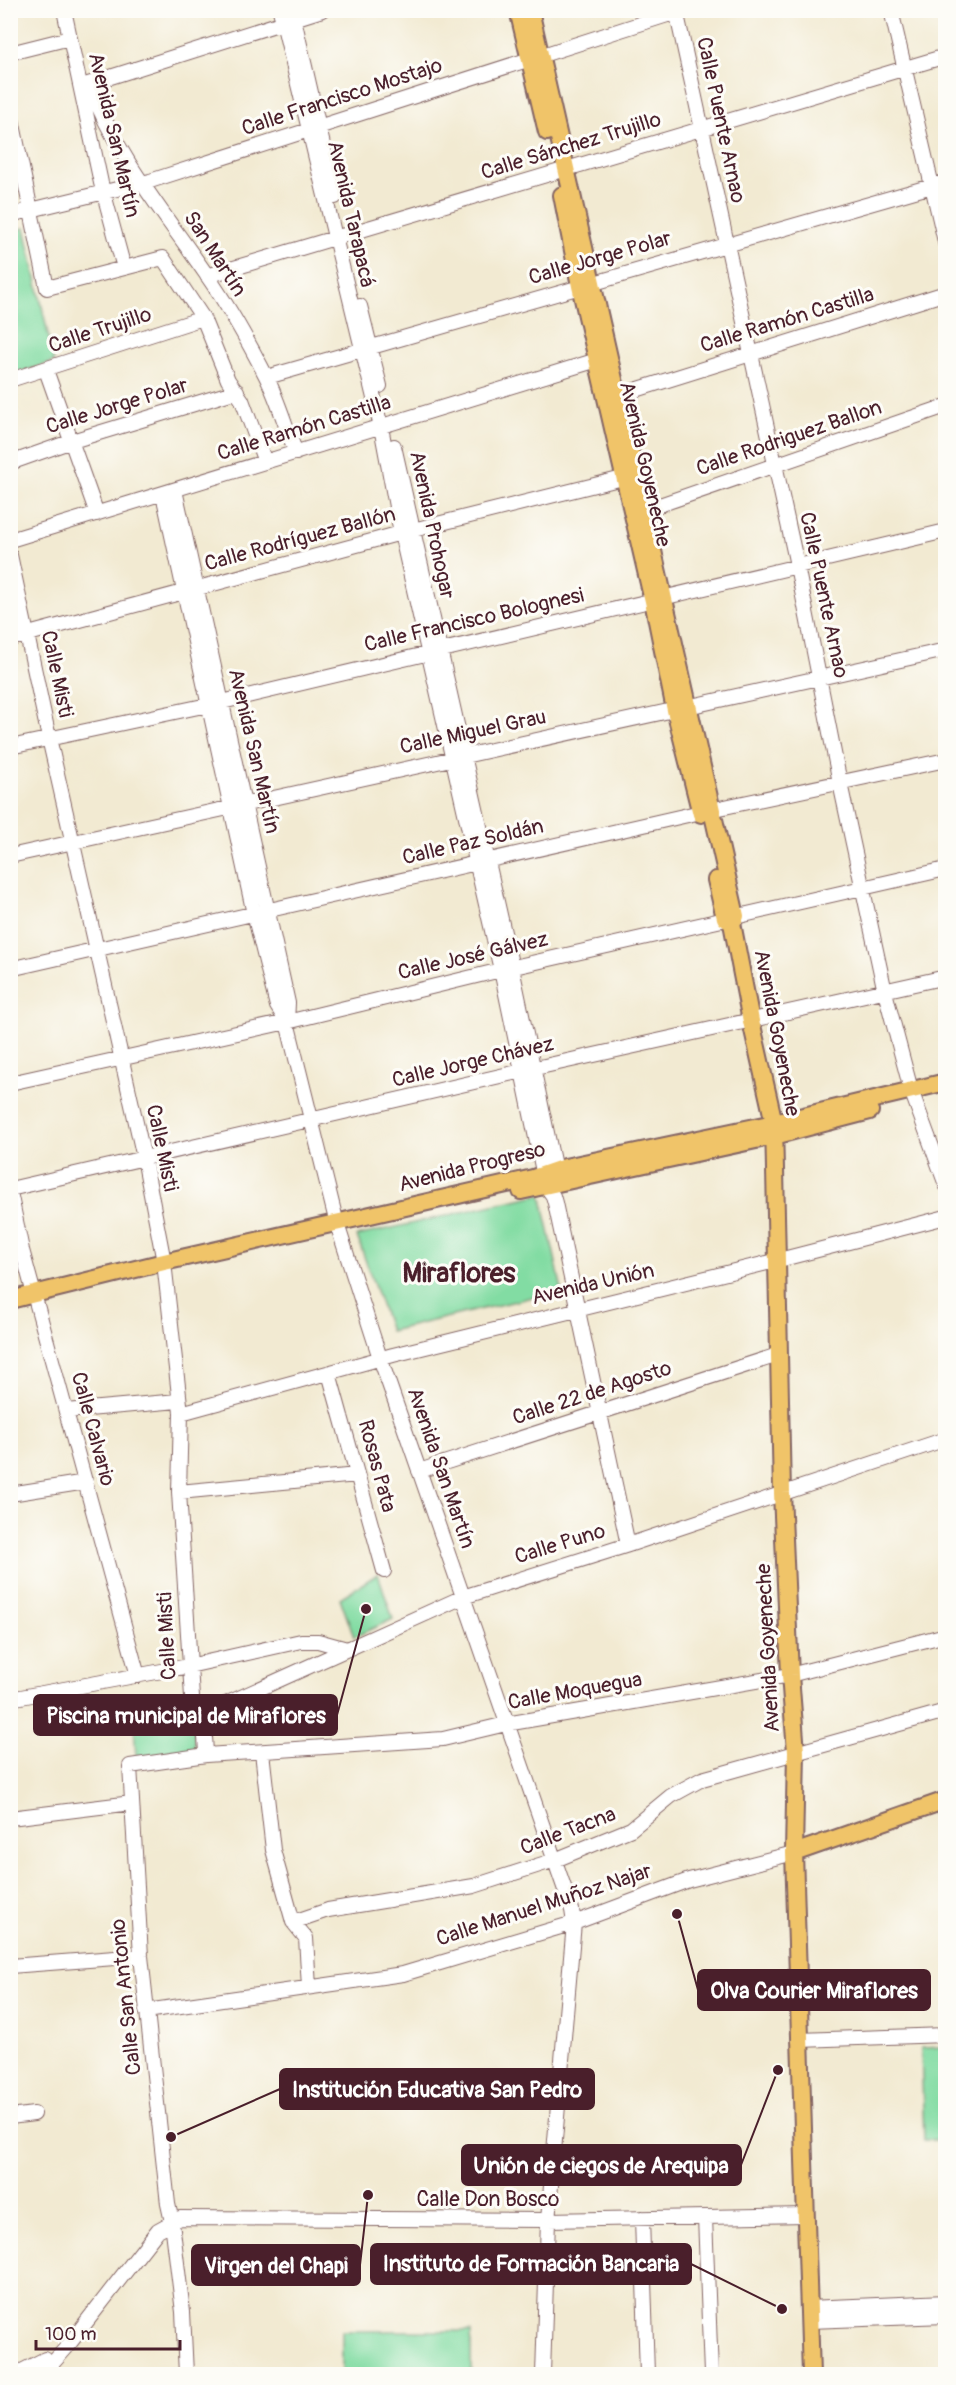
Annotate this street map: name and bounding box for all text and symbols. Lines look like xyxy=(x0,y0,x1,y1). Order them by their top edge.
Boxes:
street label: Calle Puente Arnao xyxy=(690,35,752,205)
street label: Avenida San Martín xyxy=(82,50,146,220)
street label: Calle Francisco Mostajo xyxy=(238,52,446,142)
street label: Calle Sánchez Trujillo xyxy=(478,106,664,186)
street label: Avenida Tarapacá xyxy=(321,138,381,290)
street label: San Martín xyxy=(177,206,253,302)
street label: Calle Jorge Polar xyxy=(526,225,675,291)
street label: Calle Ramón Castilla xyxy=(697,281,877,359)
street label: Calle Trujillo xyxy=(45,301,155,359)
street label: Calle Jorge Polar xyxy=(43,371,192,440)
street label: Avenida Goyeneche xyxy=(613,379,677,550)
street label: Calle Ramón Castilla xyxy=(214,389,394,467)
street label: Calle Rodriguez Ballon xyxy=(693,394,885,482)
street label: Avenida Prohogar xyxy=(403,449,461,602)
street label: Calle Rodríguez Ballón xyxy=(201,500,399,578)
street label: Calle Puente Arnao xyxy=(793,510,855,680)
street label: Calle Francisco Bolognesi xyxy=(362,582,587,658)
street label: Calle Misti xyxy=(35,628,79,720)
street label: Avenida San Martín xyxy=(222,666,286,836)
street label: Calle Miguel Grau xyxy=(397,703,549,761)
street label: Calle Paz Soldán xyxy=(400,813,546,871)
street label: Calle José Gálvez xyxy=(395,926,551,986)
street label: Avenida Goyeneche xyxy=(748,947,806,1119)
street label: Calle Jorge Chávez xyxy=(389,1030,557,1094)
street label: Calle Misti xyxy=(140,1102,184,1194)
street label: Avenida Progreso xyxy=(396,1136,548,1198)
district label: Miraflores xyxy=(403,1257,516,1290)
street label: Avenida Unión xyxy=(529,1257,657,1311)
street label: Calle 22 de Agosto xyxy=(509,1355,675,1431)
street label: Calle Calvario xyxy=(65,1369,121,1489)
street label: Avenida San Martín xyxy=(401,1384,481,1552)
street label: Rosas Pata xyxy=(352,1417,402,1515)
street label: Calle Puno xyxy=(511,1517,609,1571)
street label: Avenida Goyeneche xyxy=(750,1562,786,1733)
street label: Calle Misti xyxy=(151,1591,183,1681)
street label: Calle Moquegua xyxy=(506,1666,644,1716)
callout: Piscina municipal de Miraflores xyxy=(34,1695,337,1735)
text: Piscina municipal de Miraflores xyxy=(46,1702,326,1730)
street label: Calle Tacna xyxy=(516,1800,620,1862)
street label: Calle Manuel Muñoz Najar xyxy=(433,1857,656,1953)
street label: Calle San Antonio xyxy=(104,1917,148,2077)
callout: Olva Courier Miraflores xyxy=(698,1970,930,2010)
text: Olva Courier Miraflores xyxy=(710,1977,918,2005)
callout: Institución Educativa San Pedro xyxy=(280,2069,594,2109)
text: Institución Educativa San Pedro xyxy=(292,2076,582,2104)
callout: Unión de ciegos de Arequipa xyxy=(462,2145,741,2185)
text: Unión de ciegos de Arequipa xyxy=(473,2152,729,2180)
street label: Calle Don Bosco xyxy=(417,2186,559,2213)
callout: Instituto de Formación Bancaria xyxy=(371,2244,691,2284)
callout: Virgen del Chapi xyxy=(192,2245,360,2285)
text: Instituto de Formación Bancaria xyxy=(383,2250,679,2278)
text: Virgen del Chapi xyxy=(204,2252,348,2280)
scale bar xyxy=(36,2313,180,2351)
text: 100 m xyxy=(45,2323,97,2346)

